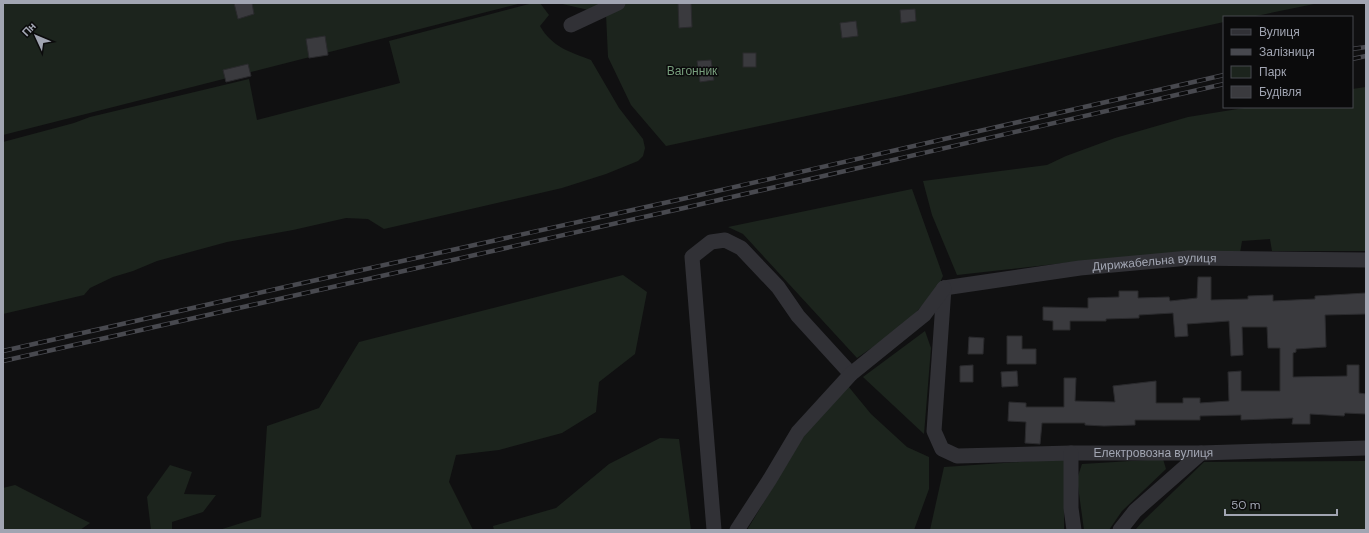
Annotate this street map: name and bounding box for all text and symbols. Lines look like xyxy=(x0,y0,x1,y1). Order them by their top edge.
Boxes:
north arrow xyxy=(16,16,56,56)
legend xyxy=(1223,16,1353,108)
text: Пн xyxy=(19,19,39,39)
text: Вулиця xyxy=(1259,24,1300,40)
text: Залізниця xyxy=(1259,44,1315,60)
park label: Вагонник xyxy=(667,63,718,79)
text: Парк xyxy=(1259,64,1287,80)
text: Будівля xyxy=(1259,84,1301,100)
street label: Дирижабельна вулиця xyxy=(1091,250,1217,275)
street label: Електровозна вулиця xyxy=(1093,445,1213,461)
scale bar xyxy=(1225,491,1337,517)
text: 50 m xyxy=(1231,497,1260,513)

